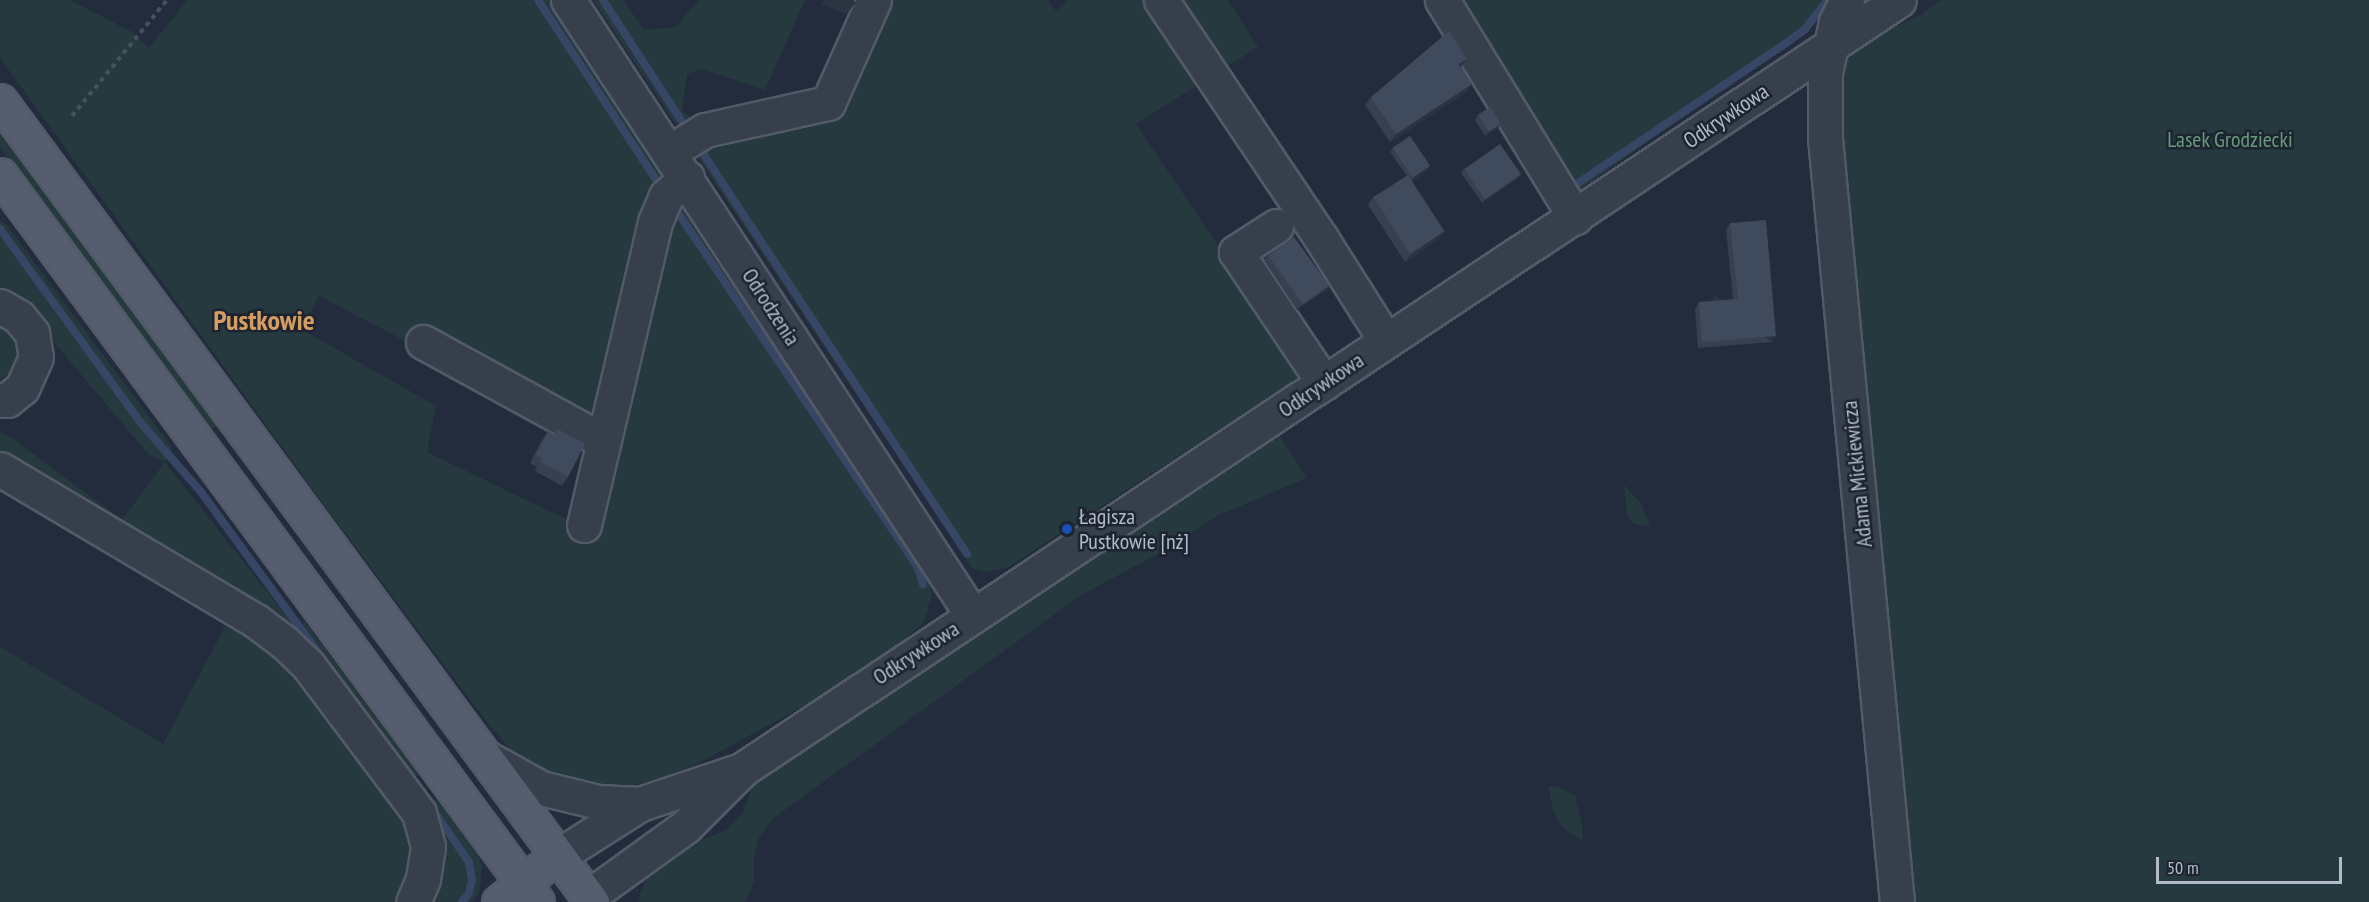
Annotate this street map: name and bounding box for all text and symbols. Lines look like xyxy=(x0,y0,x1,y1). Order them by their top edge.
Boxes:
street label: Odkrywkowa xyxy=(1678,78,1774,154)
park label: Lasek Grodziecki xyxy=(2167,127,2293,153)
street label: Odrodzenia xyxy=(736,263,806,351)
district label: Pustkowie xyxy=(213,303,315,337)
street label: Odkrywkowa xyxy=(1273,347,1369,423)
street label: Adama Mickiewicza xyxy=(1836,399,1878,549)
place label: Łagisza Pustkowie [nż] xyxy=(1079,503,1189,554)
marker: Łagisza Pustkowie [nż] xyxy=(1060,522,1074,536)
street label: Odkrywkowa xyxy=(868,616,964,690)
scale bar xyxy=(2159,845,2345,883)
text: 50 m xyxy=(2167,856,2199,879)

